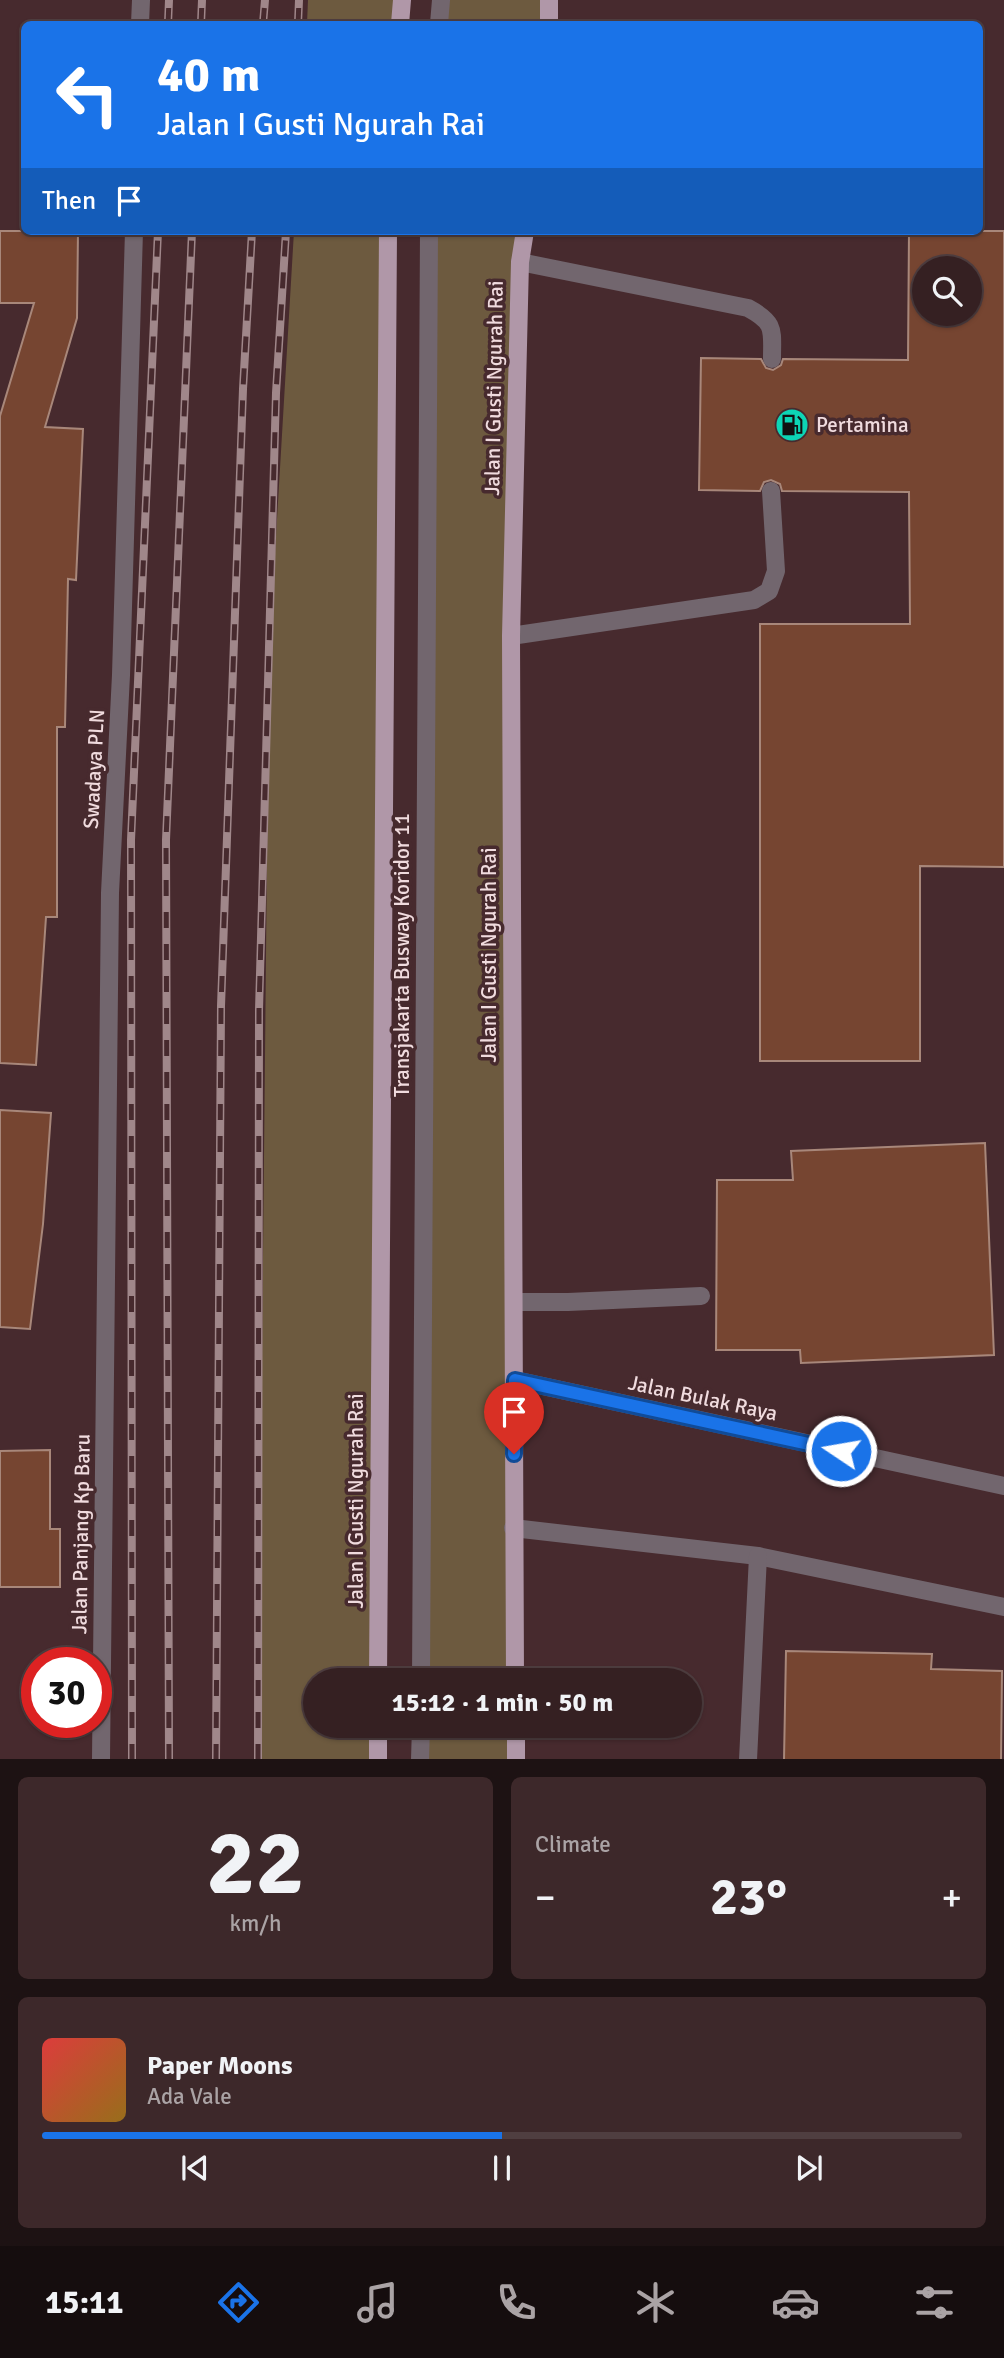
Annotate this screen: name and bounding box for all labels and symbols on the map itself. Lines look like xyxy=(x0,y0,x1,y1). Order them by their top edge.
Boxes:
street label: Jalan I Gusti Ngurah Rai xyxy=(479,280,509,496)
fuel station icon: Pertamina xyxy=(773,406,811,444)
place label: Pertamina xyxy=(816,412,909,438)
street label: Swadaya PLN xyxy=(78,708,110,830)
street label: Transjakarta Busway Koridor 11 xyxy=(389,813,415,1097)
street label: Jalan I Gusti Ngurah Rai xyxy=(476,847,502,1063)
street label: Jalan Bulak Raya xyxy=(626,1370,780,1426)
pin xyxy=(484,1382,544,1454)
street label: Jalan I Gusti Ngurah Rai xyxy=(343,1393,369,1609)
position arrow xyxy=(804,1414,878,1488)
street label: Jalan Panjang Kp Baru xyxy=(66,1434,96,1634)
speed limit sign: 30 xyxy=(21,1647,112,1738)

